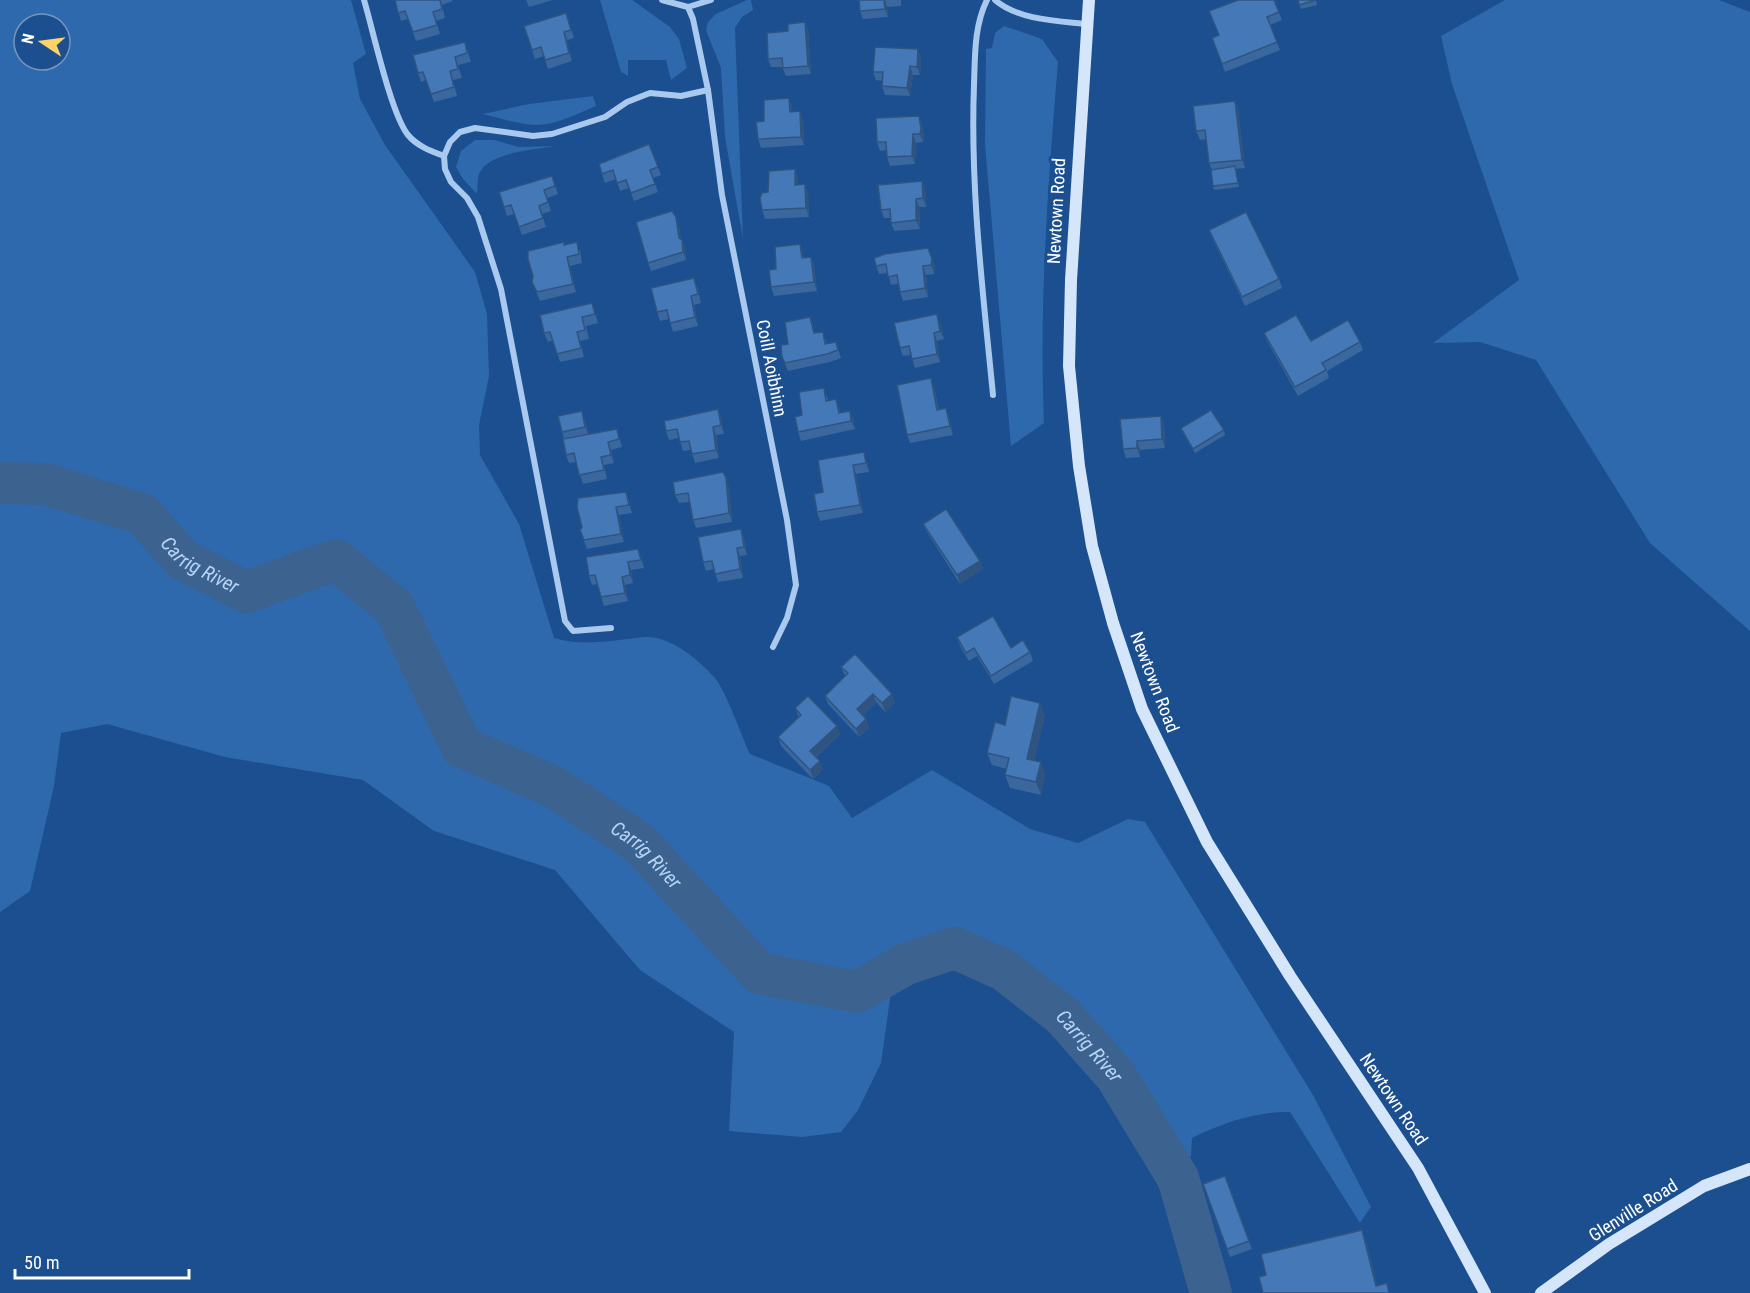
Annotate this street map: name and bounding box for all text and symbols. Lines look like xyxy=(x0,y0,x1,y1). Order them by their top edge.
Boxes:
north arrow xyxy=(12,12,72,72)
text: N xyxy=(18,32,38,46)
street label: Newtown Road xyxy=(1043,157,1069,265)
street label: Coill Aoibhinn xyxy=(752,318,792,418)
water label: Carrig River xyxy=(156,531,244,599)
street label: Newtown Road xyxy=(1126,629,1184,735)
water label: Carrig River xyxy=(606,816,688,894)
water label: Carrig River xyxy=(1051,1005,1129,1087)
street label: Newtown Road xyxy=(1356,1049,1432,1149)
street label: Glenville Road xyxy=(1585,1174,1681,1246)
scale bar xyxy=(15,1242,189,1280)
text: 50 m xyxy=(24,1252,59,1273)

